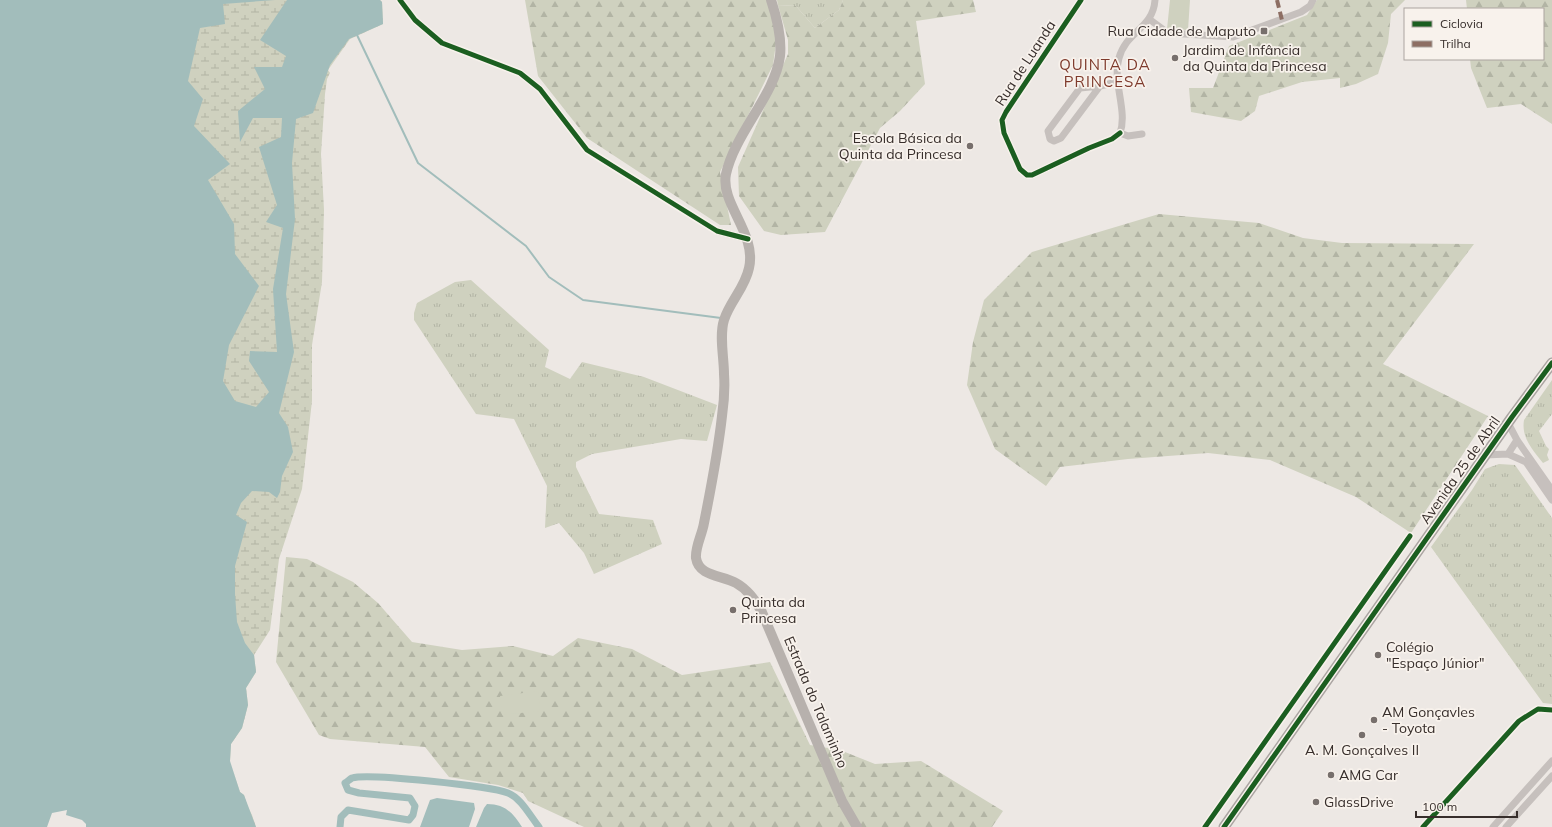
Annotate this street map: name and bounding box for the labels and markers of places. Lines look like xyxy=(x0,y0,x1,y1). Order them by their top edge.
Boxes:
place label: Rua Cidade de Maputo xyxy=(1107,22,1256,40)
marker: Rua Cidade de Maputo xyxy=(1259,26,1269,36)
place label: Jardim de Infância da Quinta da Princesa xyxy=(1183,41,1327,75)
marker: Jardim de Infância da Quinta da Princesa xyxy=(1170,53,1180,63)
place label: Escola Básica da Quinta da Princesa xyxy=(839,129,962,163)
marker: Escola Básica da Quinta da Princesa xyxy=(965,141,975,151)
place label: Quinta da Princesa xyxy=(741,593,805,627)
marker: Quinta da Princesa xyxy=(728,605,738,615)
place label: Colégio "Espaço Júnior" xyxy=(1386,638,1485,672)
marker: Colégio "Espaço Júnior" xyxy=(1373,650,1383,660)
place label: AM Gonçavles - Toyota xyxy=(1382,703,1475,737)
marker: AM Gonçavles - Toyota xyxy=(1369,715,1379,725)
marker: A. M. Gonçalves II xyxy=(1357,730,1367,740)
place label: A. M. Gonçalves II xyxy=(1305,741,1419,759)
place label: AMG Car xyxy=(1339,766,1399,784)
marker: AMG Car xyxy=(1326,770,1336,780)
place label: GlassDrive xyxy=(1324,793,1394,811)
marker: GlassDrive xyxy=(1311,797,1321,807)

